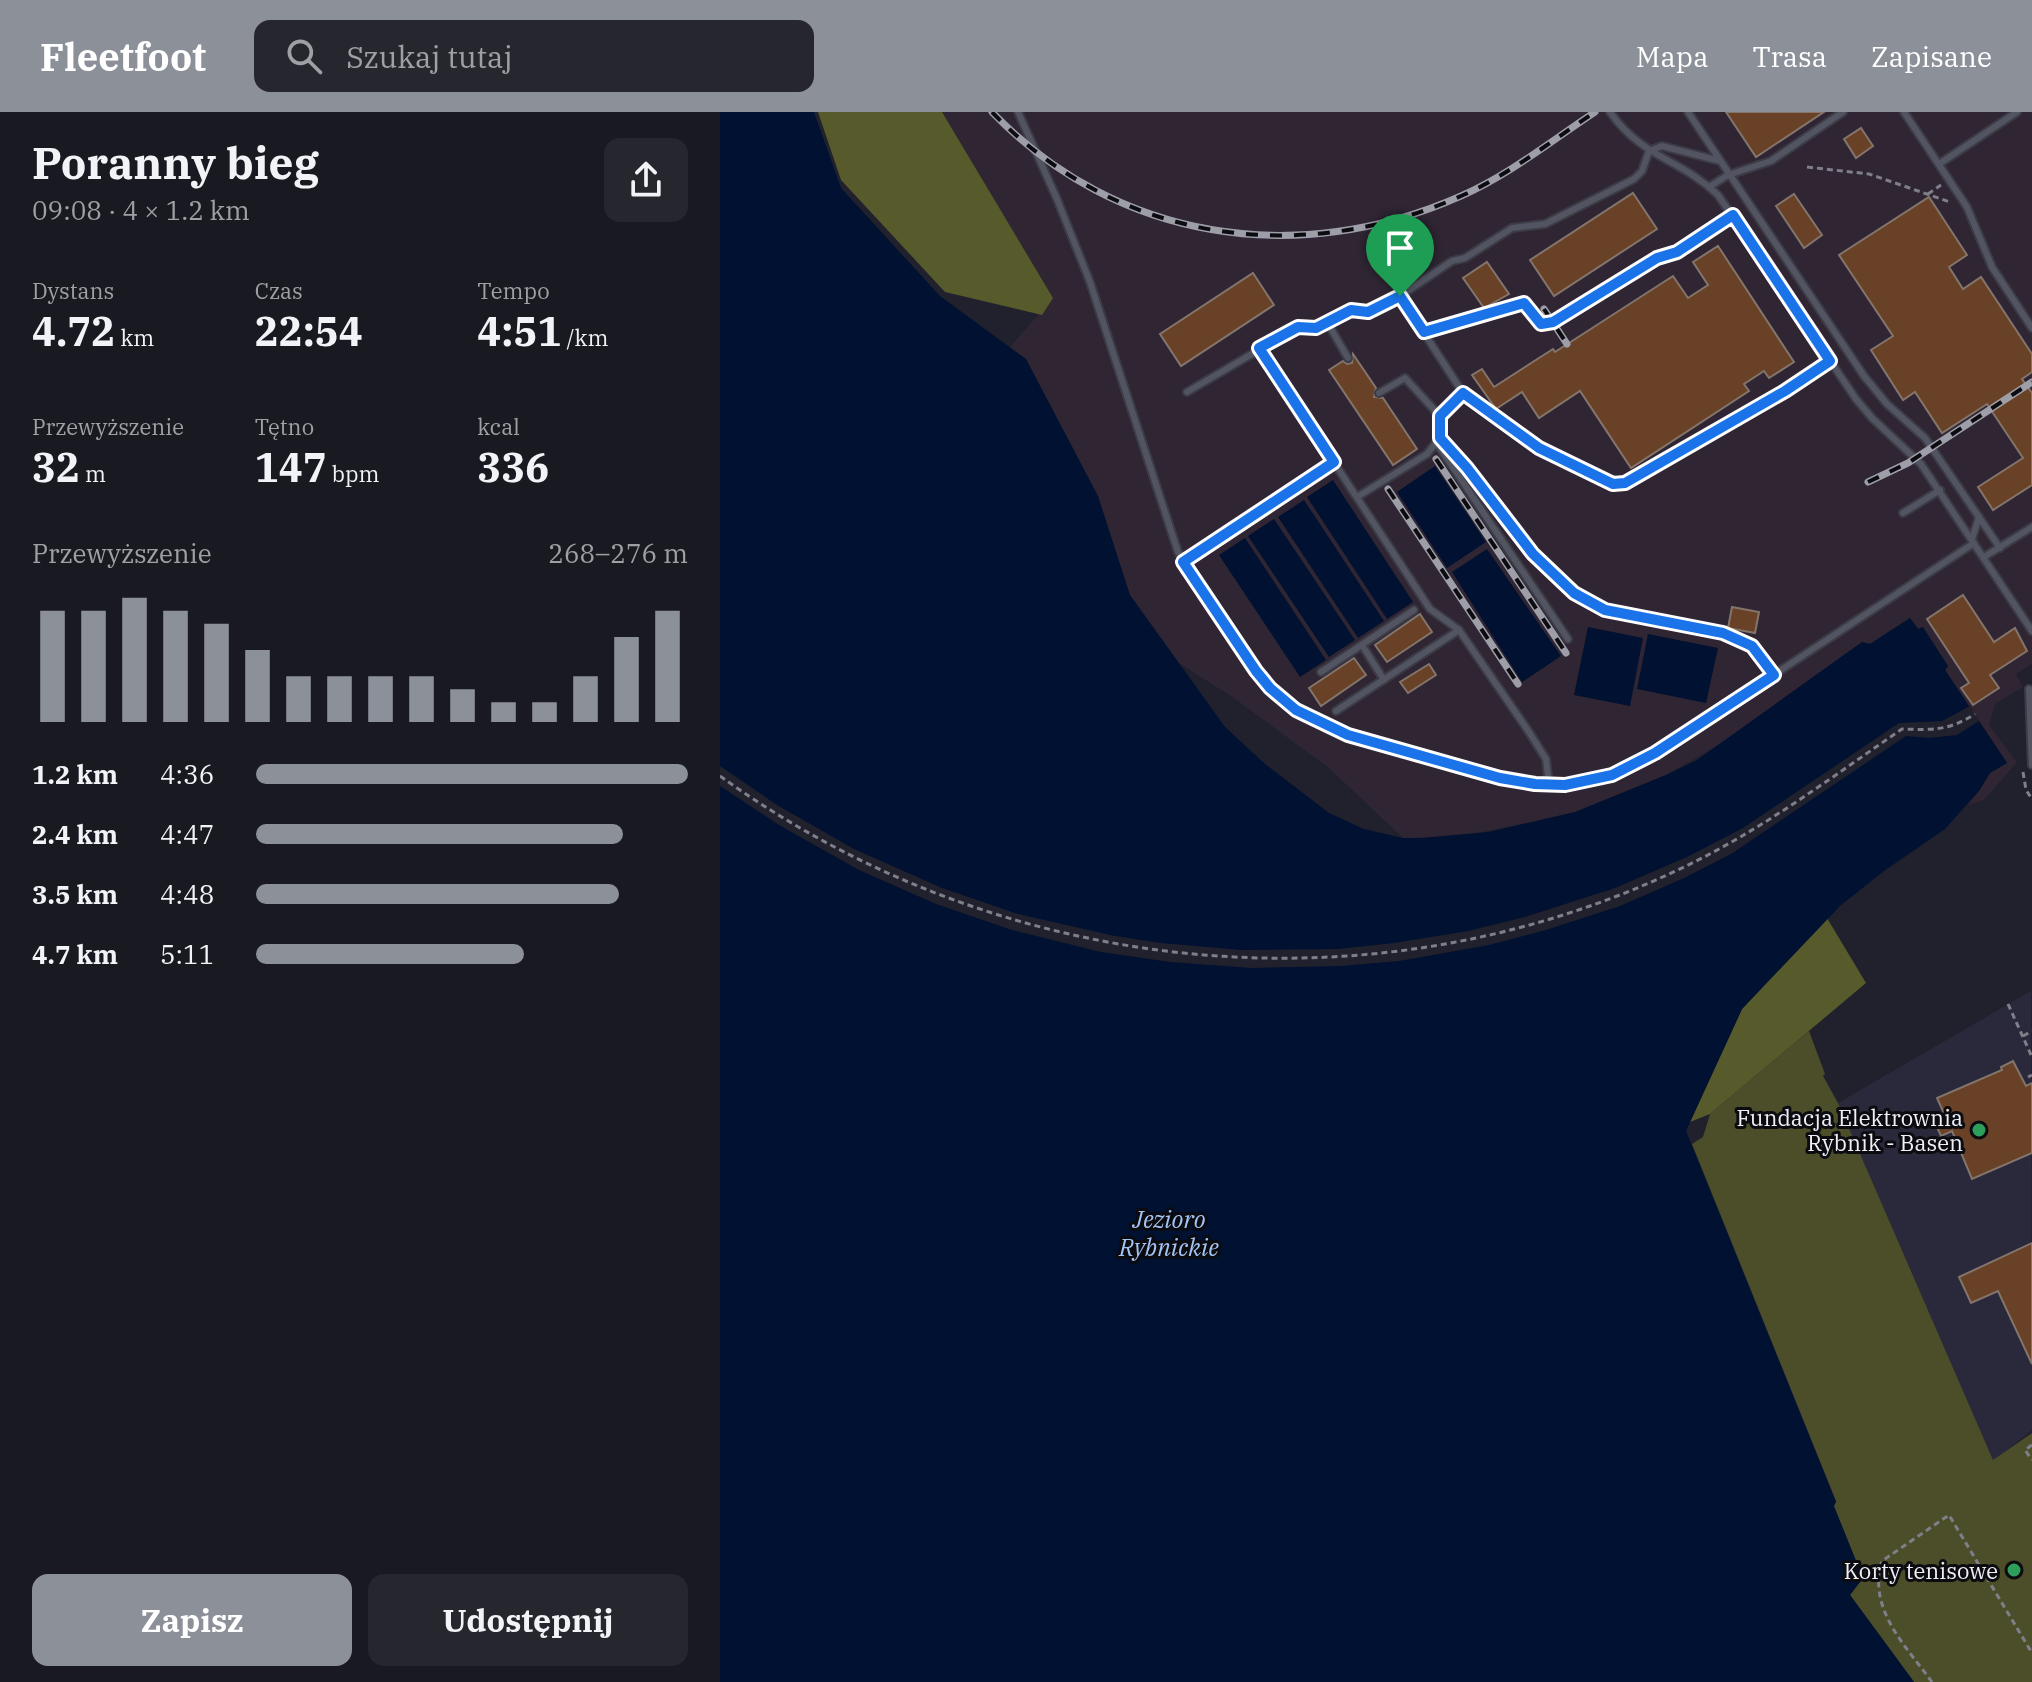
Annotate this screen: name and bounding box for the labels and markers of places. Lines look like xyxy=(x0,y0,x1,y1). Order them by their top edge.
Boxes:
pin xyxy=(1366,214,1434,296)
place label: Fundacja Elektrownia Rybnik - Basen xyxy=(1737,1103,1963,1157)
marker: Fundacja Elektrownia Rybnik - Basen xyxy=(1970,1121,1988,1139)
place label: Korty tenisowe xyxy=(1844,1556,1998,1585)
marker: Korty tenisowe xyxy=(2005,1561,2023,1579)

